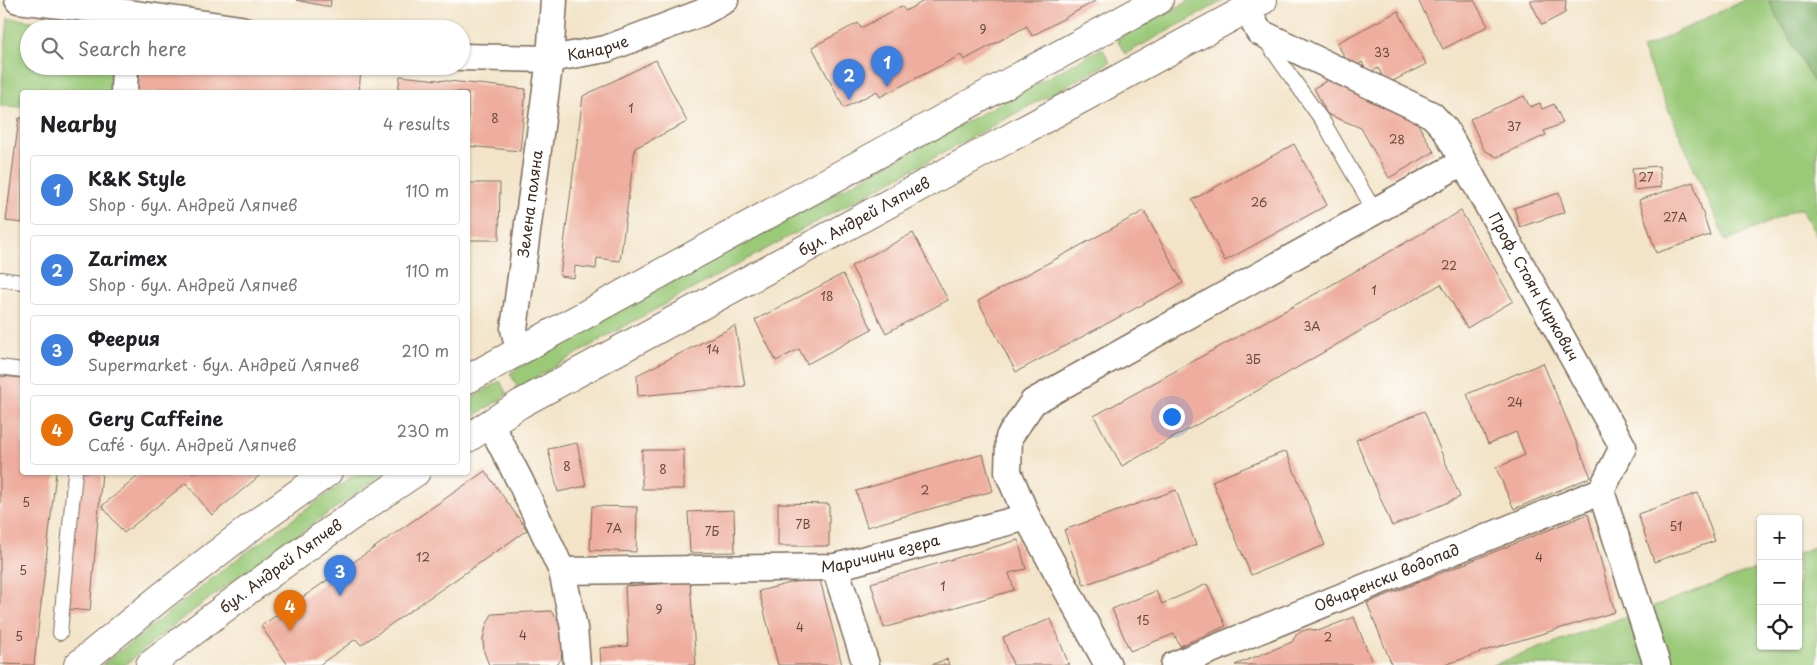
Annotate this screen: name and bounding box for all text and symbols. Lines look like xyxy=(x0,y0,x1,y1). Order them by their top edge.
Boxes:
search box xyxy=(20,20,470,75)
house number: 9 xyxy=(979,20,987,38)
street label: Канарче xyxy=(565,29,631,66)
icon: search xyxy=(38,34,66,62)
text: Search here xyxy=(78,34,187,62)
house number: 33 xyxy=(1374,43,1390,61)
pin: 1 xyxy=(871,46,903,87)
pin: 2 xyxy=(833,59,865,100)
house number: 1 xyxy=(628,99,634,117)
text: Nearby xyxy=(40,107,117,139)
house number: 8 xyxy=(491,109,499,127)
text: 4 results xyxy=(383,111,450,135)
house number: 37 xyxy=(1507,117,1522,135)
house number: 28 xyxy=(1389,130,1405,148)
street label: Зелена поляна xyxy=(511,148,548,259)
text: K&K Style xyxy=(88,164,186,192)
house number: 27 xyxy=(1639,168,1654,186)
street label: бул. Андрей Ляпчев xyxy=(793,170,934,261)
text: 1 xyxy=(53,178,61,202)
text: 110 m xyxy=(406,178,449,202)
text: Shop · бул. Андрей Ляпчев xyxy=(88,192,298,216)
house number: 26 xyxy=(1251,193,1267,211)
street label: Проф. Стоян Киркович xyxy=(1484,207,1586,365)
house number: 27А xyxy=(1663,208,1687,226)
text: Zarimex xyxy=(88,244,167,272)
house number: 22 xyxy=(1441,256,1457,274)
text: 2 xyxy=(51,258,63,282)
text: 110 m xyxy=(406,258,449,282)
text: Shop · бул. Андрей Ляпчев xyxy=(88,272,298,296)
house number: 1 xyxy=(1371,281,1377,299)
house number: 18 xyxy=(821,287,833,305)
house number: 3А xyxy=(1303,317,1321,335)
text: Феерия xyxy=(88,324,160,352)
text: 3 xyxy=(52,338,62,362)
text: 210 m xyxy=(401,338,449,362)
house number: 14 xyxy=(706,340,720,358)
house number: 3Б xyxy=(1245,350,1261,368)
text: Supermarket · бул. Андрей Ляпчев xyxy=(88,352,359,376)
house number: 24 xyxy=(1507,393,1523,411)
text: Gery Caffeine xyxy=(88,404,223,432)
your location xyxy=(1159,404,1185,430)
text: 4 xyxy=(52,418,62,442)
text: 230 m xyxy=(397,418,449,442)
text: Café · бул. Андрей Ляпчев xyxy=(88,432,296,456)
house number: 8 xyxy=(563,457,571,475)
house number: 8 xyxy=(659,460,667,478)
house number: 2 xyxy=(921,481,929,499)
house number: 5 xyxy=(22,493,30,511)
street label: бул. Андрей Ляпчев xyxy=(214,512,347,618)
house number: 7В xyxy=(796,515,810,533)
map controls xyxy=(1757,515,1802,650)
button: + xyxy=(1757,515,1802,560)
house number: 51 xyxy=(1670,517,1682,535)
house number: 7А xyxy=(606,519,622,537)
house number: 7Б xyxy=(705,522,720,540)
street label: Маричини езера xyxy=(821,527,942,577)
street label: Овчаренски водопад xyxy=(1310,537,1463,617)
house number: 12 xyxy=(416,548,430,566)
house number: 4 xyxy=(1535,548,1543,566)
pin: 3 xyxy=(324,555,356,596)
button: − xyxy=(1757,560,1802,605)
house number: 5 xyxy=(19,561,27,579)
house number: 1 xyxy=(940,577,946,595)
pin: 4 xyxy=(274,590,306,631)
house number: 9 xyxy=(655,600,663,618)
button: locate xyxy=(1757,605,1802,650)
house number: 15 xyxy=(1136,611,1150,629)
house number: 4 xyxy=(796,618,804,636)
house number: 4 xyxy=(519,626,527,644)
house number: 5 xyxy=(15,627,23,645)
house number: 2 xyxy=(1324,628,1332,646)

